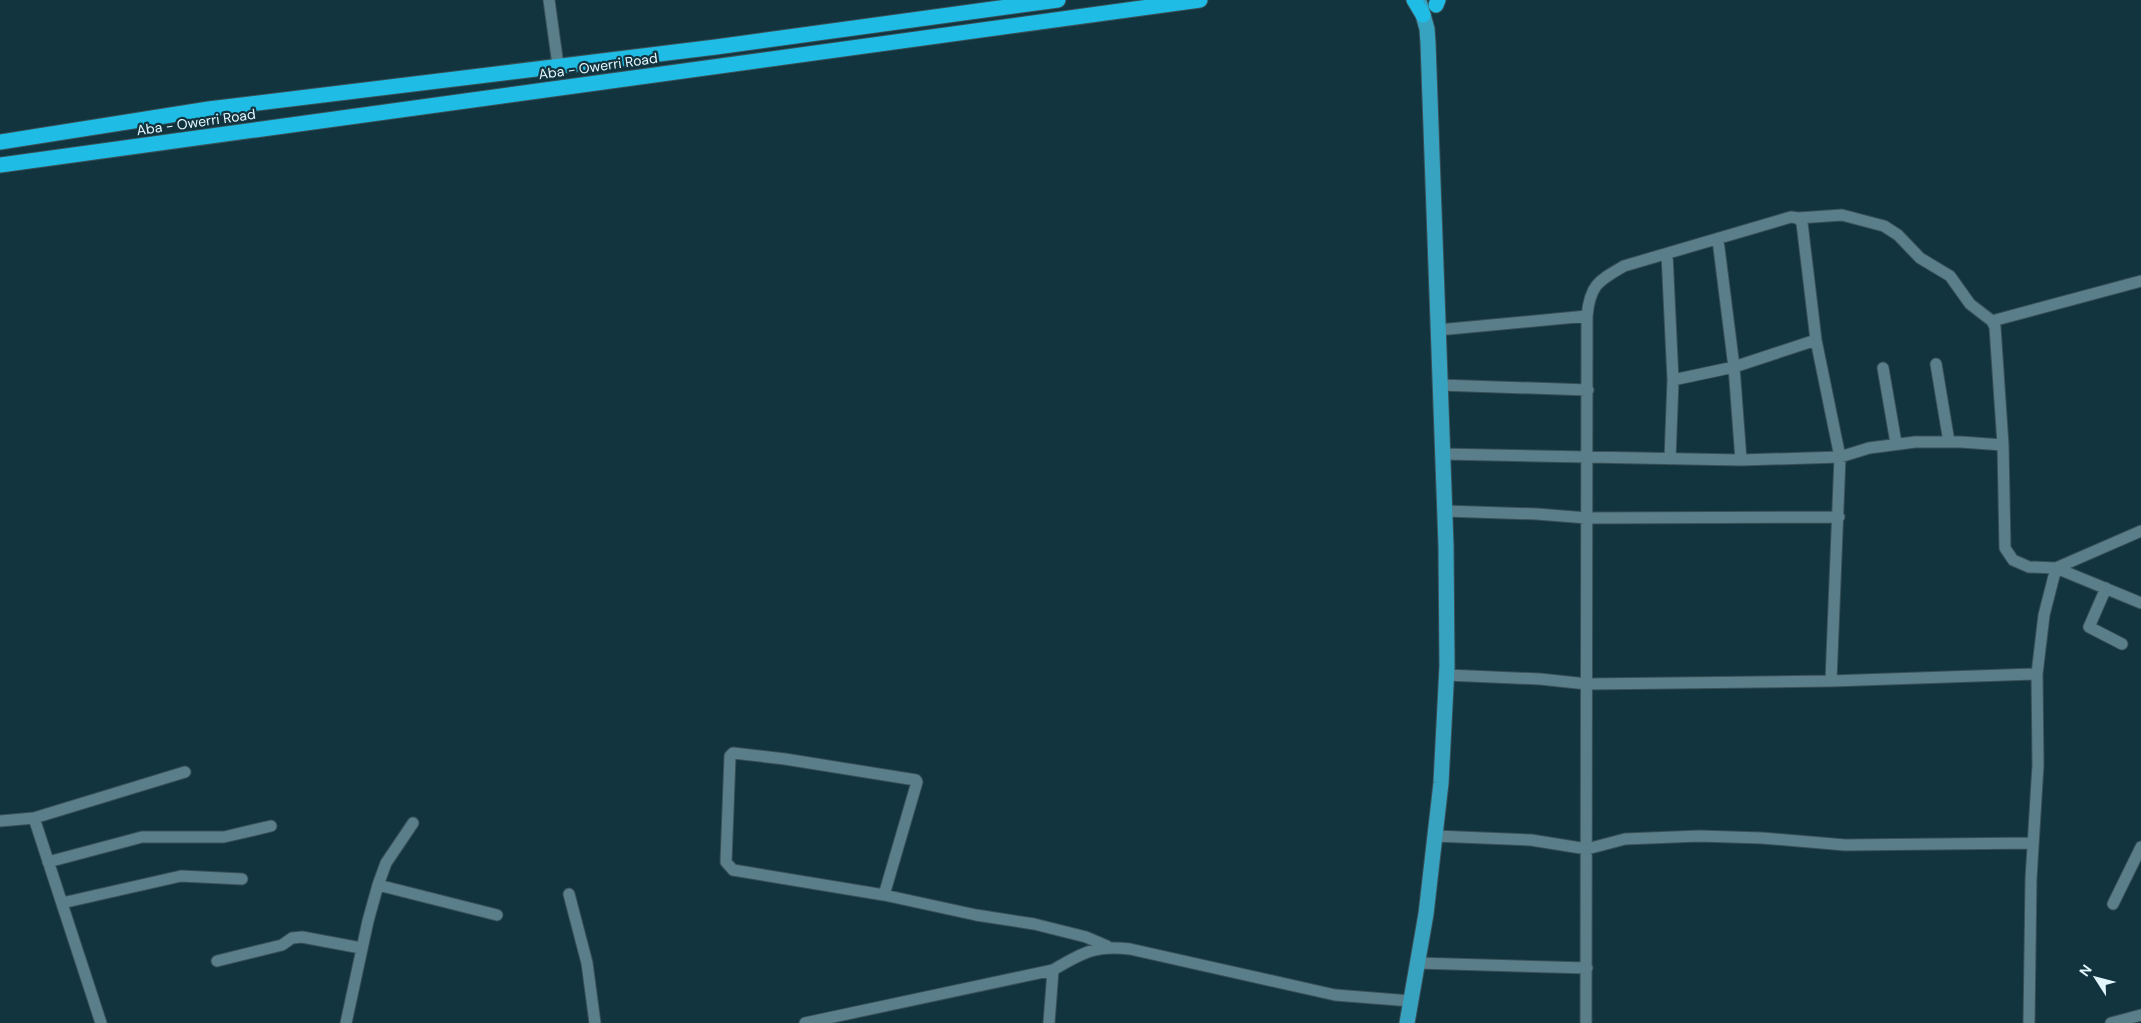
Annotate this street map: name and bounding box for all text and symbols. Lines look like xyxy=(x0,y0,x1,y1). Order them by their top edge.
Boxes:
street label: Aba - Owerri Road xyxy=(537,49,659,83)
street label: Aba - Owerri Road xyxy=(135,105,257,139)
north arrow xyxy=(2071,953,2121,1003)
text: N xyxy=(2075,961,2096,980)

